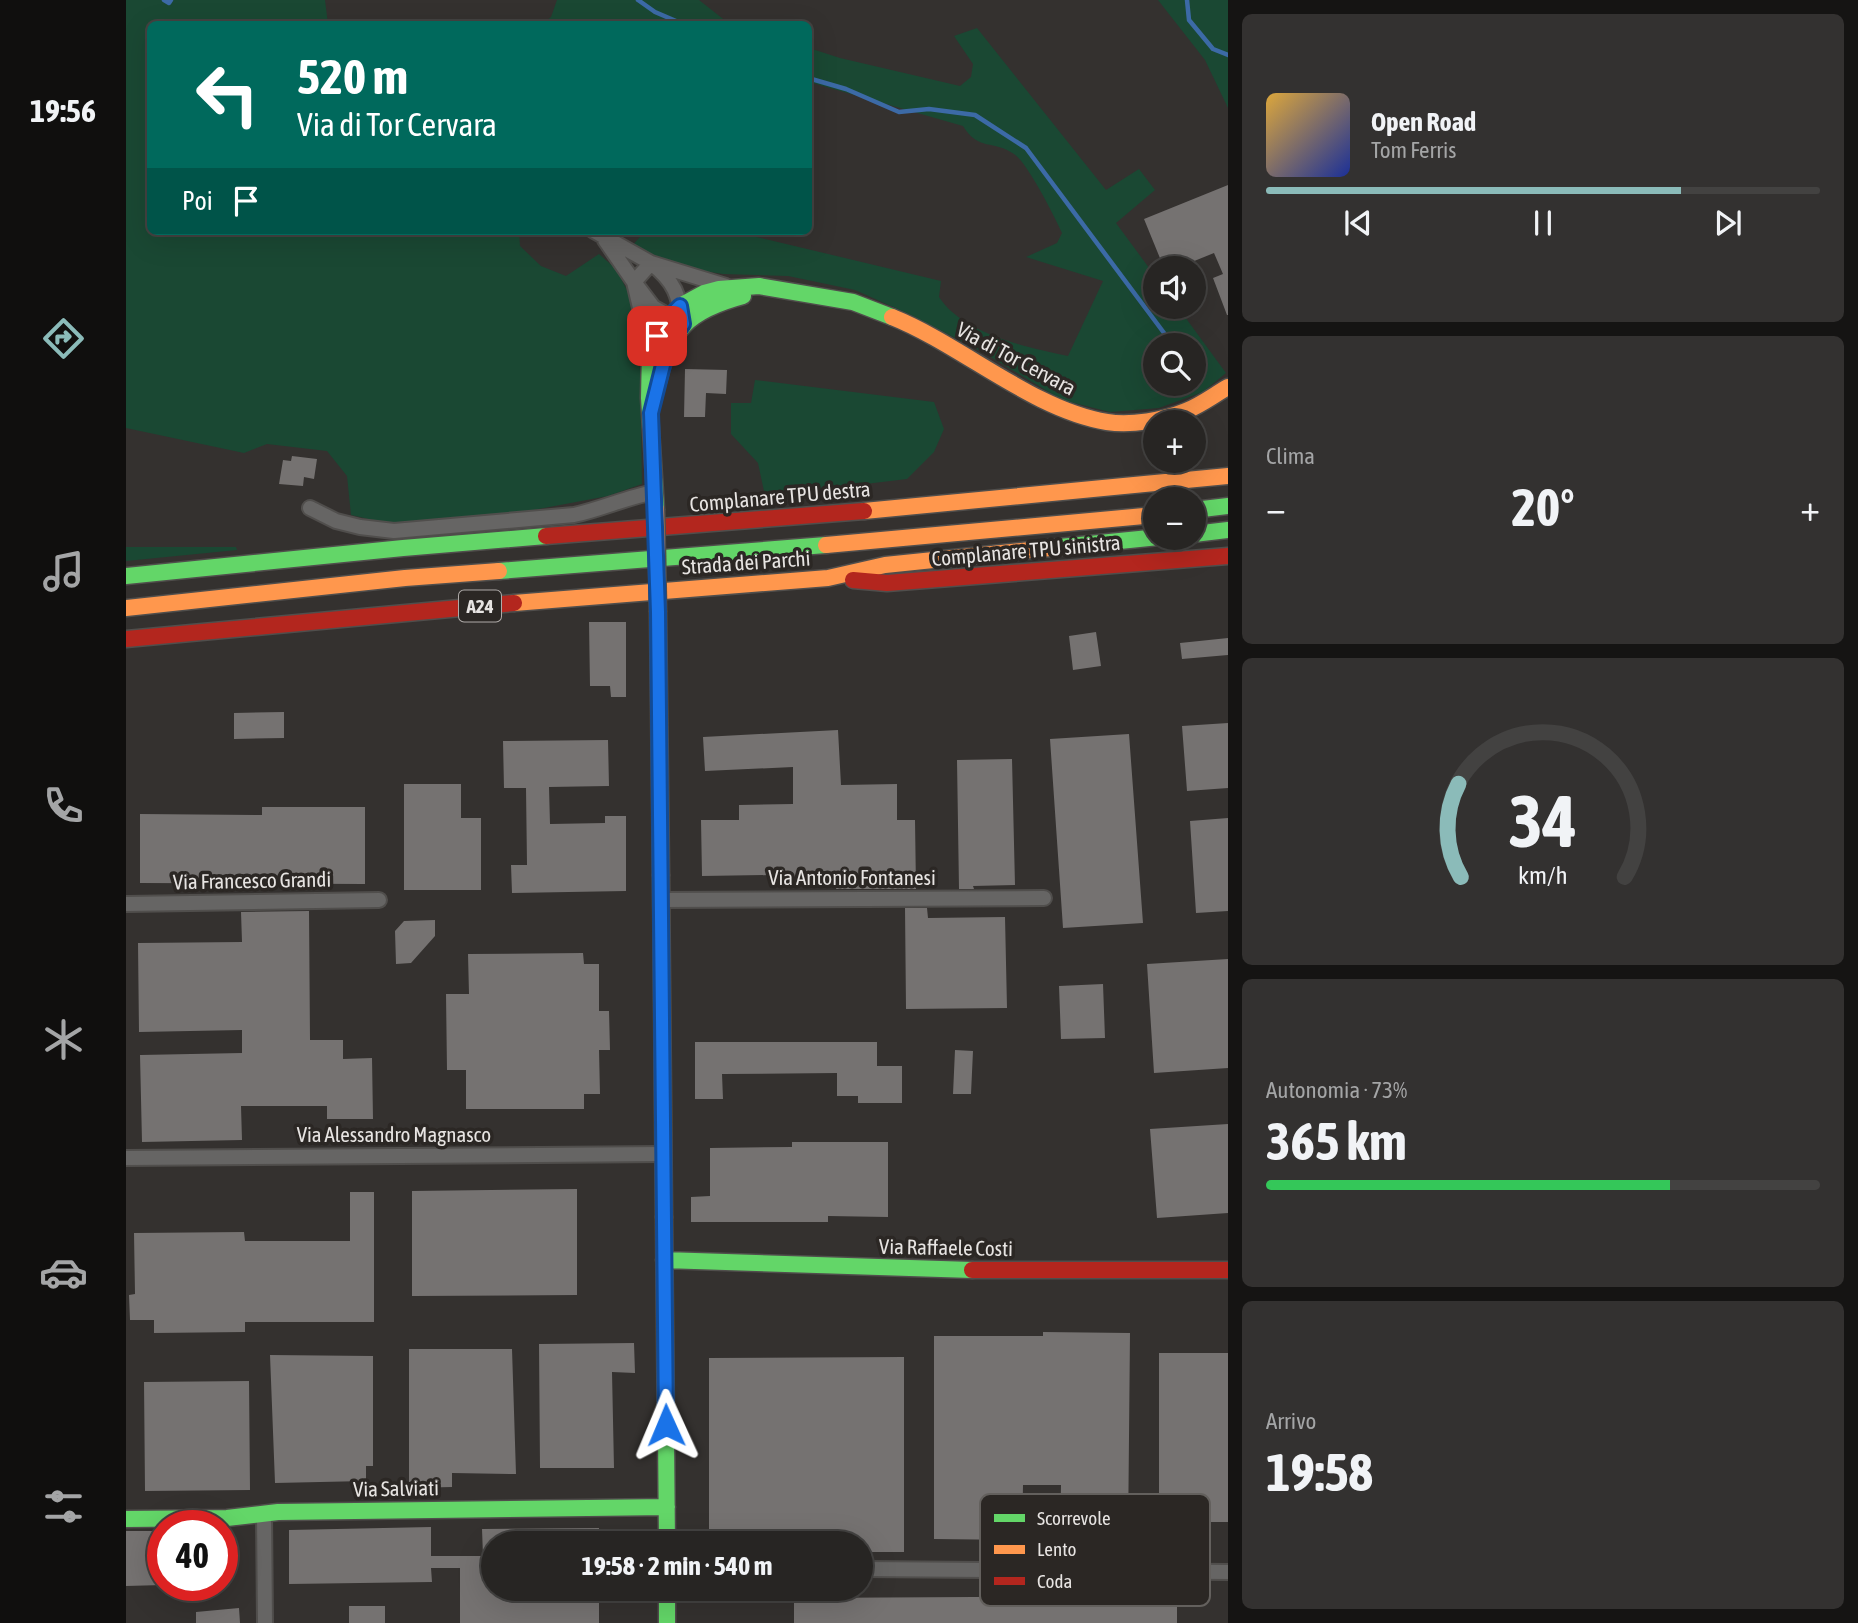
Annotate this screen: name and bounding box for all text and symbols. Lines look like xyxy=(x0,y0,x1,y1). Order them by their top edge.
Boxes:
text: 520 m xyxy=(297,48,408,104)
icon: left xyxy=(182,49,273,140)
text: 19:56 xyxy=(30,92,96,129)
text: Via di Tor Cervara xyxy=(297,106,497,143)
text: Open Road xyxy=(1371,107,1476,137)
text: Tom Ferris xyxy=(1371,137,1456,163)
icon: arrive xyxy=(227,182,265,220)
text: Poi xyxy=(182,186,213,216)
icon: previous xyxy=(1339,204,1377,242)
icon: pause xyxy=(1524,204,1562,242)
icon: next xyxy=(1709,204,1747,242)
map controls xyxy=(1143,256,1206,550)
button: sound xyxy=(1143,256,1206,319)
pin xyxy=(627,306,687,366)
icon: directions xyxy=(39,314,88,363)
icon: arrive xyxy=(638,317,676,355)
street label: Via di Tor Cervara xyxy=(953,317,1080,400)
button: search xyxy=(1143,333,1206,396)
button: + xyxy=(1143,410,1206,473)
text: Clima xyxy=(1266,443,1315,469)
street label: Complanare TPU destra xyxy=(688,476,871,516)
text: 20° xyxy=(1511,477,1575,537)
text: − xyxy=(1266,486,1286,529)
text: + xyxy=(1800,486,1820,529)
button: − xyxy=(1143,487,1206,550)
street label: Complanare TPU sinistra xyxy=(931,530,1121,570)
street label: Strada dei Parchi xyxy=(681,546,811,578)
icon: music xyxy=(39,547,88,596)
road number: A24 xyxy=(459,590,501,622)
text: 34 xyxy=(1509,780,1577,863)
icon: phone xyxy=(39,781,88,830)
text: km/h xyxy=(1518,861,1568,889)
street label: Via Antonio Fontanesi xyxy=(768,865,936,889)
street label: Via Francesco Grandi xyxy=(173,867,331,893)
icon: climate xyxy=(39,1015,88,1064)
text: Autonomia · 73% xyxy=(1266,1077,1407,1103)
text: 365 km xyxy=(1266,1111,1407,1171)
street label: Via Alessandro Magnasco xyxy=(297,1122,491,1146)
street label: Via Raffaele Costi xyxy=(879,1234,1013,1260)
icon: car xyxy=(39,1248,88,1297)
position arrow xyxy=(629,1388,703,1462)
text: Arrivo xyxy=(1266,1408,1316,1434)
text: 19:58 xyxy=(1266,1442,1373,1502)
street label: Via Salviati xyxy=(353,1475,439,1501)
icon: filters xyxy=(39,1482,88,1531)
legend xyxy=(980,1494,1210,1606)
text: Scorrevole xyxy=(1037,1507,1111,1529)
speed limit sign: 40 xyxy=(147,1510,238,1601)
text: Lento xyxy=(1037,1538,1076,1560)
text: 19:58 · 2 min · 540 m xyxy=(582,1551,772,1581)
text: Coda xyxy=(1037,1570,1072,1592)

